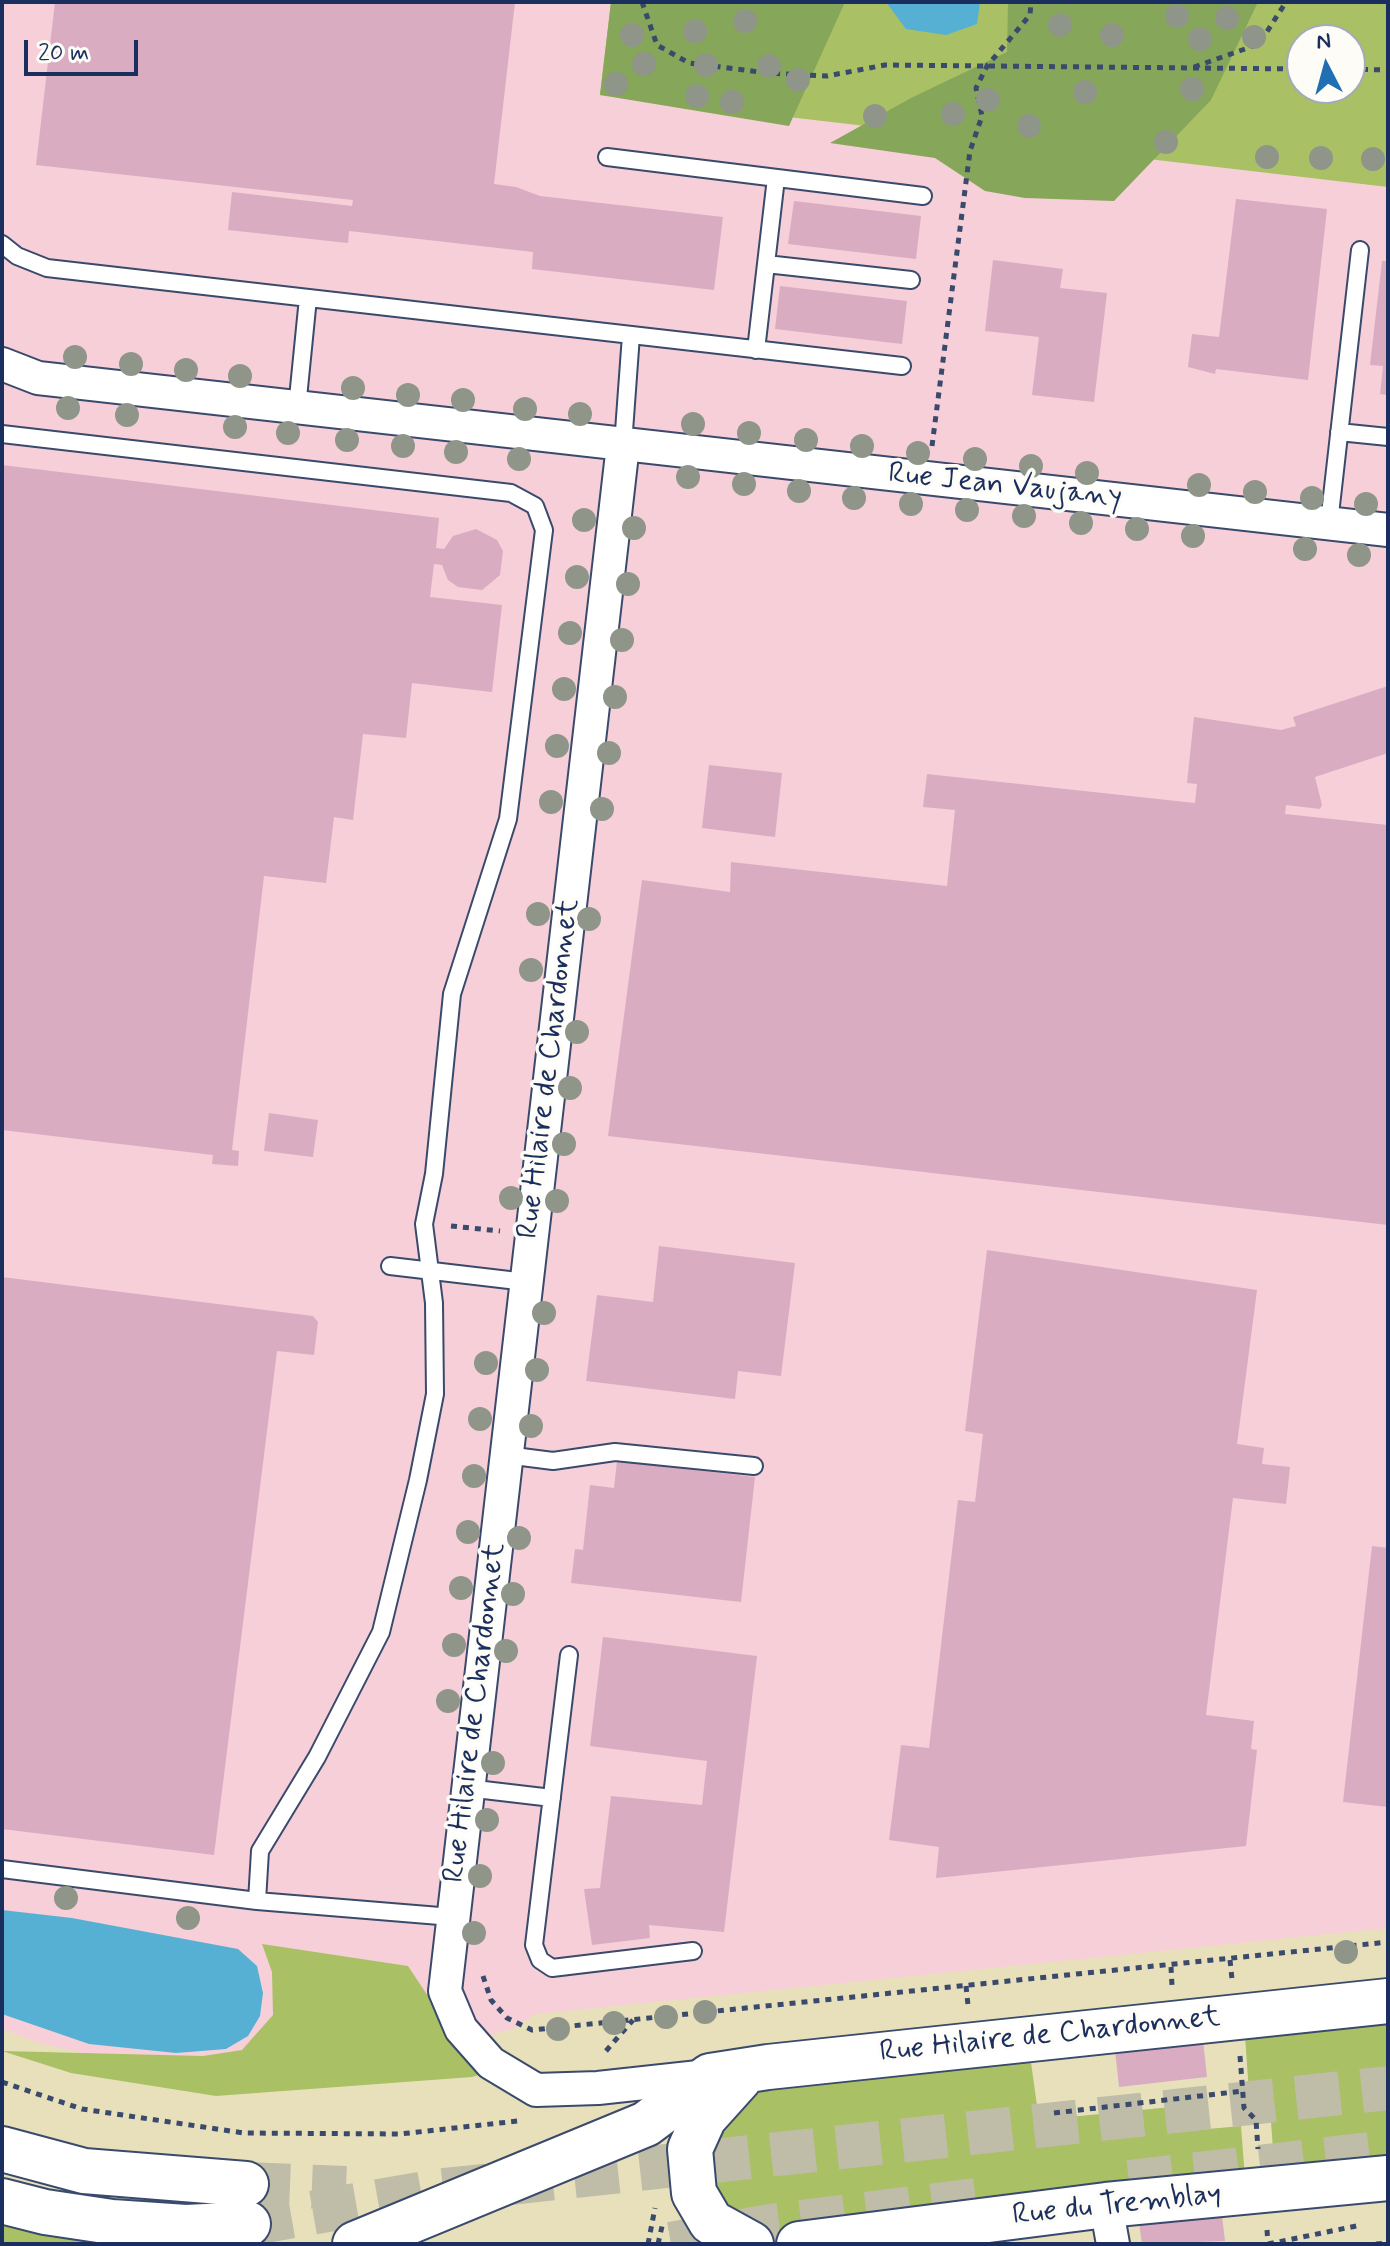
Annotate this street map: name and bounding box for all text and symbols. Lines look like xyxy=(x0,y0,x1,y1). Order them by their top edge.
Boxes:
scale bar xyxy=(28,24,142,74)
north arrow xyxy=(1286,24,1366,104)
text: N xyxy=(1315,27,1332,57)
text: 20 m xyxy=(38,38,89,69)
street label: Rue Jean Vaujany xyxy=(886,457,1124,517)
street label: Rue Hilaire de Chardonnet xyxy=(511,897,589,1241)
street label: Rue Hilaire de Chardonnet xyxy=(437,1541,515,1885)
street label: Rue Hilaire de Chardonnet xyxy=(878,2000,1222,2072)
street label: Rue du Tremblay xyxy=(1011,2177,1223,2235)

